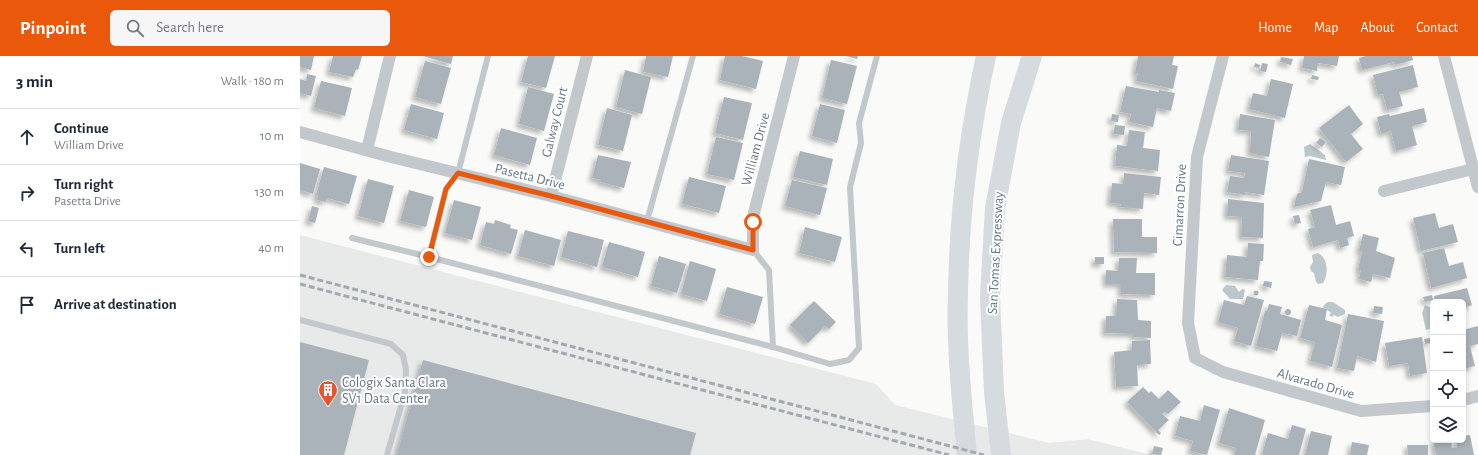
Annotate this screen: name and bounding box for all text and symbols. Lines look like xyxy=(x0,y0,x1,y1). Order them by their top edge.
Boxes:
search box xyxy=(110,10,390,46)
icon: search xyxy=(124,17,146,39)
text: Pinpoint xyxy=(20,19,86,38)
text: Search here xyxy=(156,20,224,35)
text: Home xyxy=(1258,21,1292,35)
text: Map xyxy=(1314,21,1338,35)
text: About xyxy=(1360,21,1394,35)
text: Contact xyxy=(1416,21,1458,35)
text: 3 min xyxy=(16,73,53,90)
text: Walk · 180 m xyxy=(221,75,284,88)
street label: Galway Court xyxy=(539,85,571,159)
street label: William Drive xyxy=(739,111,772,187)
text: Continue xyxy=(54,121,109,136)
icon: ahead xyxy=(16,126,38,148)
text: 10 m xyxy=(260,130,284,143)
text: William Drive xyxy=(54,139,124,152)
street label: Pasetta Drive xyxy=(493,161,566,192)
street label: Cimarron Drive xyxy=(1171,163,1189,247)
text: Turn right xyxy=(54,177,113,192)
icon: right xyxy=(16,182,38,204)
text: 130 m xyxy=(255,186,284,199)
street label: San Tomas Expressway xyxy=(986,191,1006,315)
text: Pasetta Drive xyxy=(54,195,121,208)
route start xyxy=(744,213,762,231)
icon: left xyxy=(16,238,38,260)
text: Turn left xyxy=(54,241,105,256)
text: 40 m xyxy=(258,242,284,255)
route end xyxy=(420,248,438,266)
icon: arrive xyxy=(16,294,38,316)
text: Arrive at destination xyxy=(54,297,177,312)
map controls xyxy=(1430,299,1466,443)
button: + xyxy=(1430,299,1466,335)
button: − xyxy=(1430,335,1466,371)
street label: Alvarado Drive xyxy=(1275,366,1356,402)
button: locate xyxy=(1430,371,1466,407)
place label: Cologix Santa Clara SV1 Data Center xyxy=(342,376,446,406)
building icon: Cologix Santa Clara SV1 Data Center xyxy=(317,379,339,407)
button: layers xyxy=(1430,407,1466,443)

